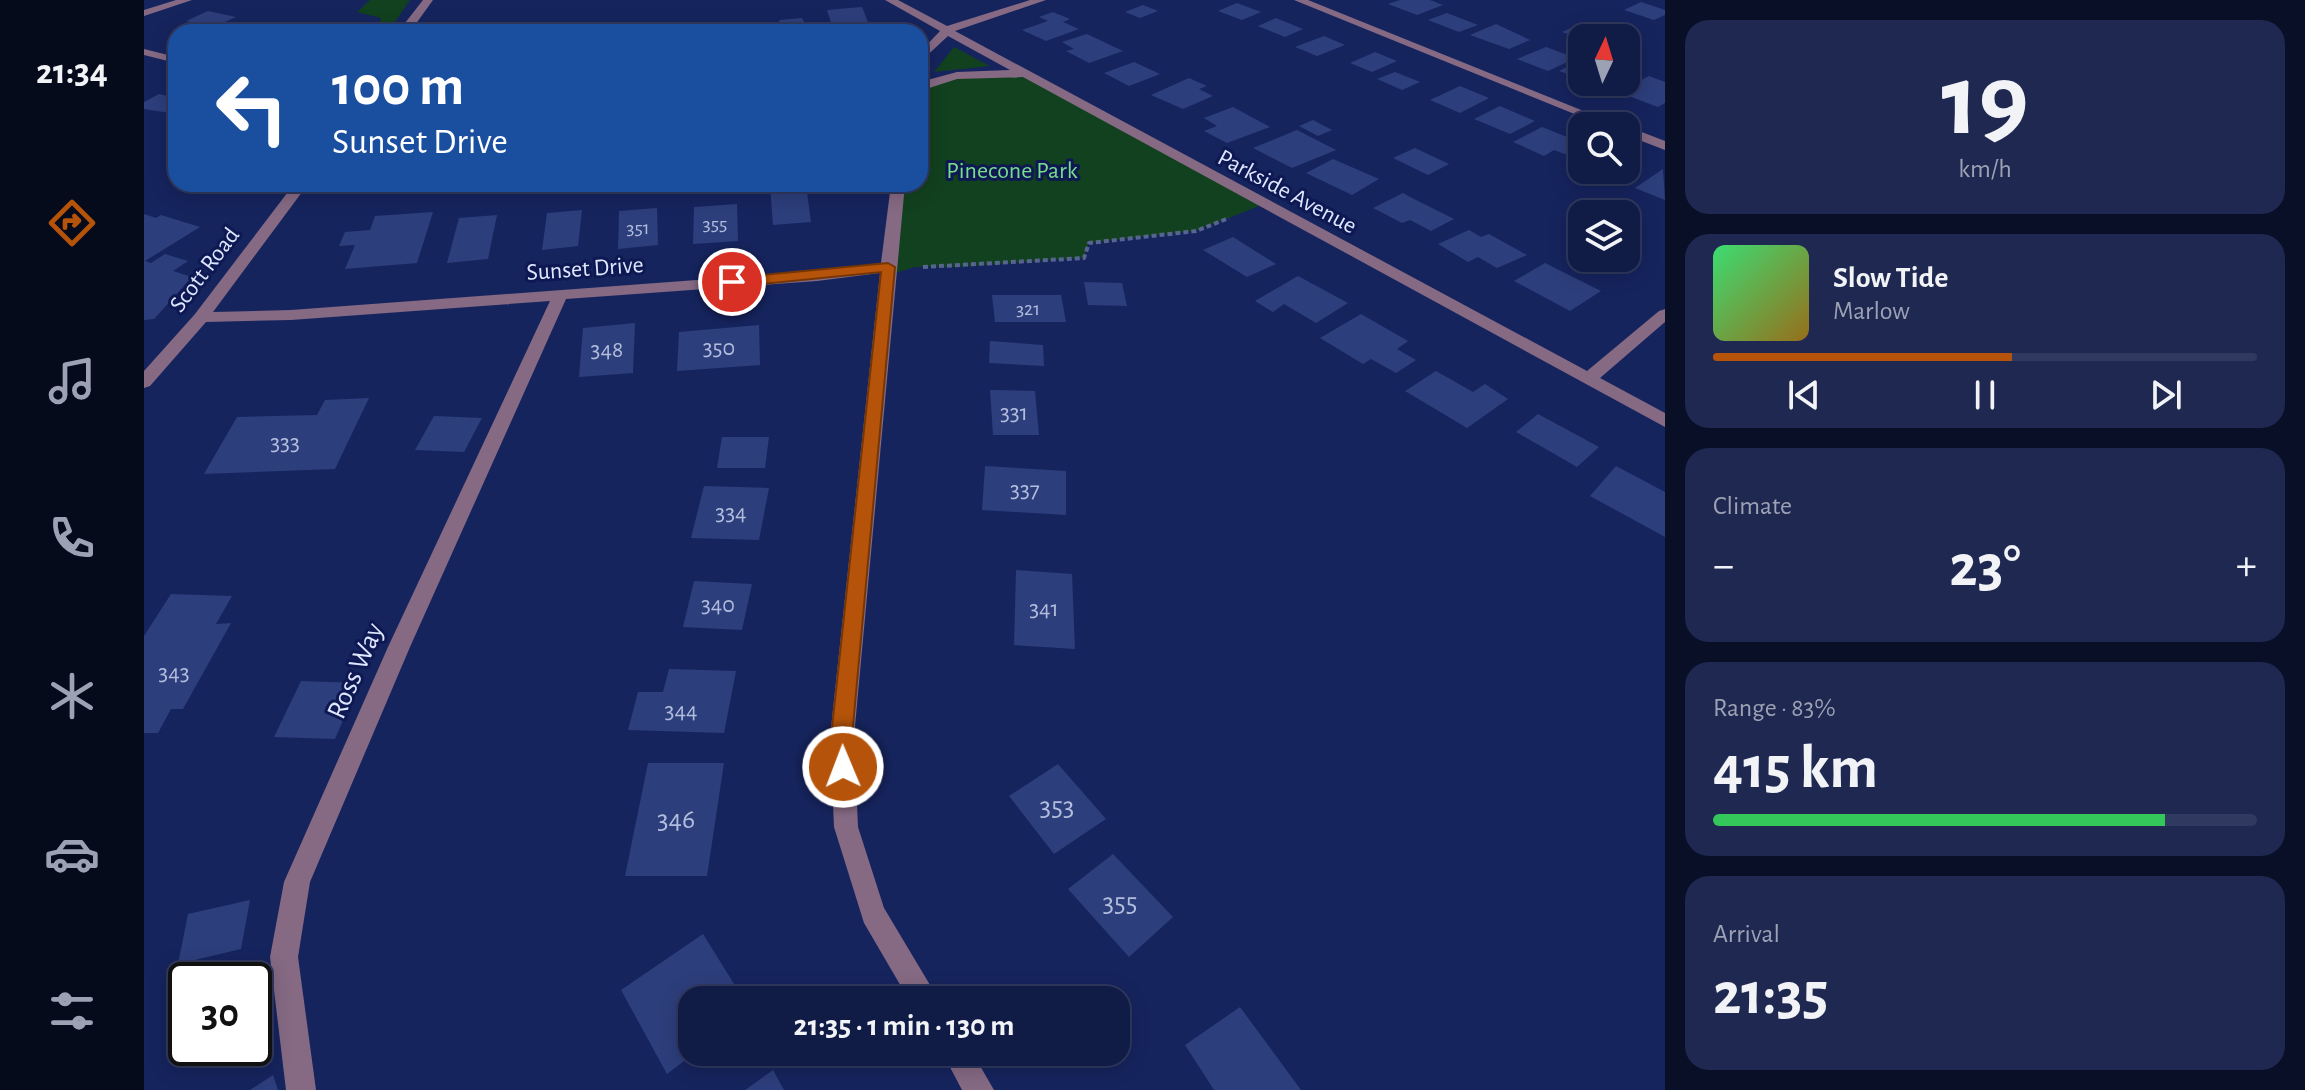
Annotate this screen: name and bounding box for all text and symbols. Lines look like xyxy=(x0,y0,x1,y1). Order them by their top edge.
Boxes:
north arrow xyxy=(1568,24,1640,96)
map controls xyxy=(1568,24,1640,272)
text: 19 xyxy=(1941,50,2029,154)
text: 21:34 xyxy=(36,54,108,90)
icon: left xyxy=(200,56,304,160)
text: 100 m xyxy=(332,59,464,115)
button: search xyxy=(1568,112,1640,184)
text: Sunset Drive xyxy=(332,124,508,160)
street label: Parkside Avenue xyxy=(1214,145,1360,239)
text: km/h xyxy=(1958,156,2012,182)
park label: Pinecone Park xyxy=(946,159,1078,183)
icon: directions xyxy=(44,195,100,251)
button: layers xyxy=(1568,200,1640,272)
house number: 355 xyxy=(703,214,727,234)
house number: 351 xyxy=(626,218,650,238)
street label: Scott Road xyxy=(166,223,244,317)
pin xyxy=(698,248,766,316)
street label: Sunset Drive xyxy=(526,253,644,285)
icon: arrive xyxy=(710,260,754,304)
text: Slow Tide xyxy=(1833,263,1948,293)
text: Marlow xyxy=(1833,298,1910,324)
house number: 321 xyxy=(1016,299,1040,319)
house number: 350 xyxy=(703,336,735,360)
house number: 348 xyxy=(591,338,623,362)
icon: music xyxy=(44,353,100,409)
icon: previous xyxy=(1782,373,1826,417)
icon: pause xyxy=(1963,373,2007,417)
icon: next xyxy=(2144,373,2188,417)
house number: 331 xyxy=(1000,401,1028,425)
house number: 333 xyxy=(270,431,300,455)
house number: 337 xyxy=(1010,478,1040,502)
text: Climate xyxy=(1713,493,1792,519)
house number: 334 xyxy=(715,501,747,525)
icon: phone xyxy=(44,510,100,566)
text: 23° xyxy=(1949,537,2021,597)
text: − xyxy=(1713,544,1734,588)
text: + xyxy=(2236,544,2257,588)
house number: 340 xyxy=(701,593,735,617)
house number: 341 xyxy=(1029,597,1059,621)
street label: Ross Way xyxy=(323,619,389,723)
house number: 343 xyxy=(158,661,190,685)
icon: climate xyxy=(44,668,100,724)
text: Range · 83% xyxy=(1713,695,1836,721)
house number: 344 xyxy=(665,699,697,723)
position arrow xyxy=(801,725,885,809)
text: 415 km xyxy=(1713,739,1878,799)
house number: 353 xyxy=(1040,793,1074,821)
house number: 346 xyxy=(657,806,695,834)
icon: car xyxy=(44,826,100,882)
house number: 355 xyxy=(1103,889,1137,917)
text: Arrival xyxy=(1713,921,1780,947)
speed limit sign: 30 xyxy=(168,962,272,1066)
text: 21:35 xyxy=(1713,965,1828,1025)
icon: filters xyxy=(44,983,100,1039)
text: 21:35 · 1 min · 130 m xyxy=(794,1011,1014,1041)

